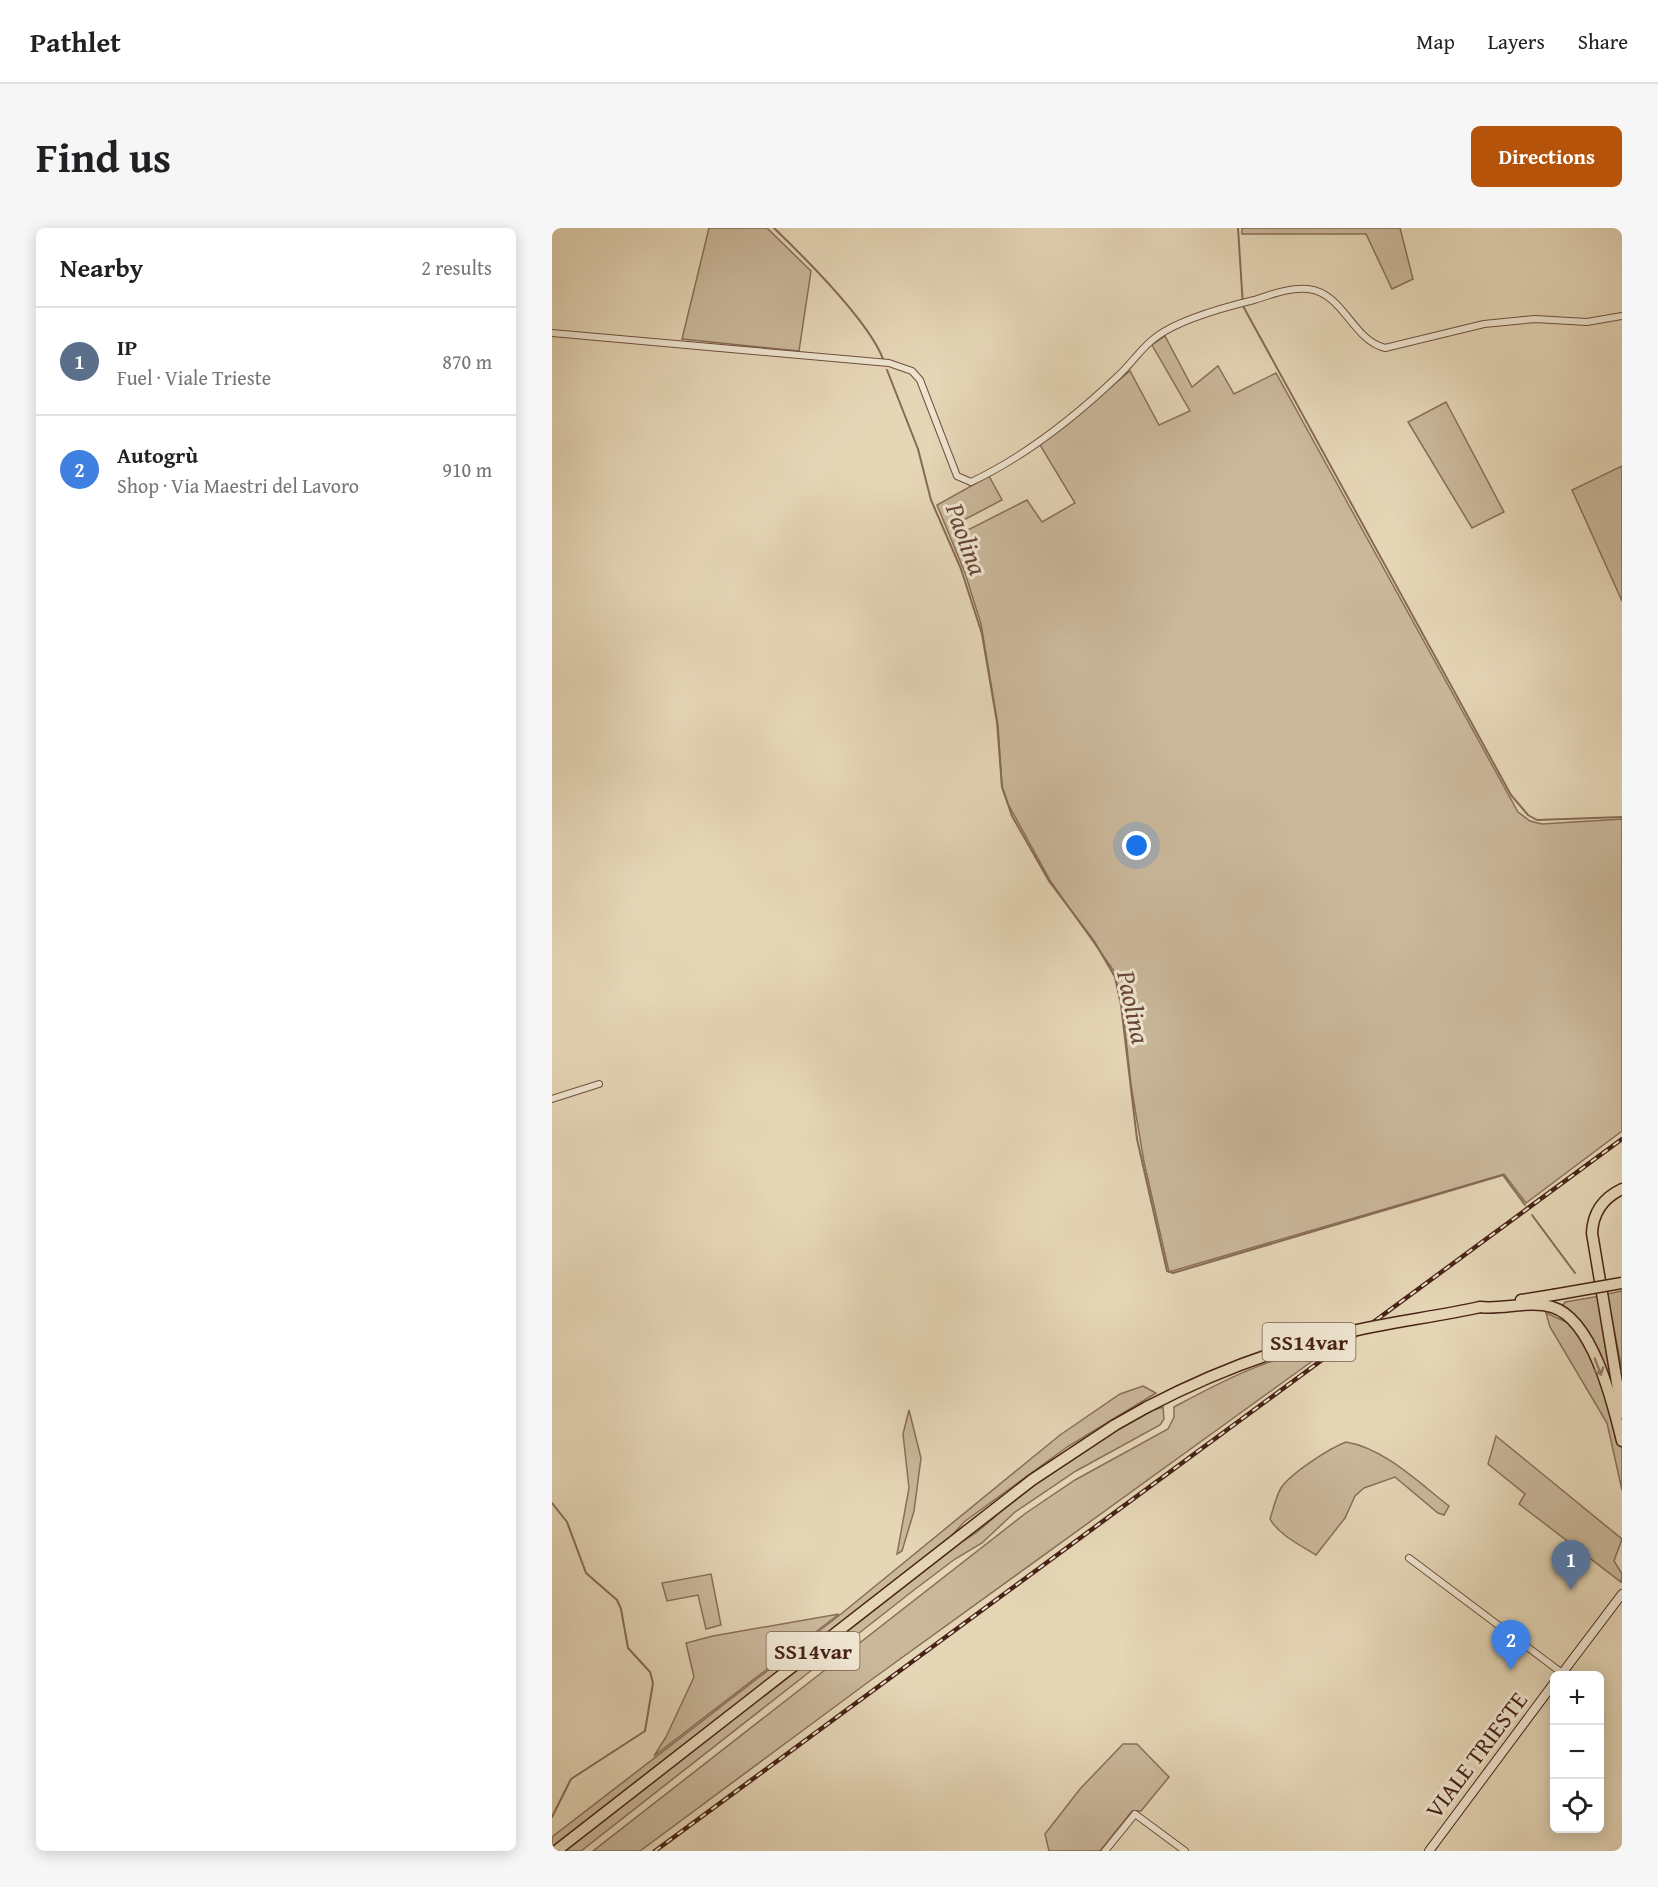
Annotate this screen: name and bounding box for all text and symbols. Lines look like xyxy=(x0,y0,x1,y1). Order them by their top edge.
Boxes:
text: Pathlet xyxy=(30,21,121,62)
text: Map xyxy=(1416,26,1455,57)
text: Layers xyxy=(1488,26,1545,57)
text: Share xyxy=(1578,26,1628,57)
text: Find us xyxy=(36,126,171,187)
button: Directions xyxy=(1471,126,1622,187)
text: Nearby xyxy=(60,248,143,287)
text: 2 results xyxy=(421,253,492,282)
text: IP xyxy=(117,331,137,363)
text: 1 xyxy=(74,347,85,376)
text: 870 m xyxy=(442,347,492,376)
text: Fuel · Viale Trieste xyxy=(117,363,271,392)
text: Autogrù xyxy=(117,439,198,471)
text: 2 xyxy=(74,455,85,484)
text: 910 m xyxy=(442,455,492,484)
text: Shop · Via Maestri del Lavoro xyxy=(117,471,359,500)
water label: Paolina xyxy=(936,497,998,580)
your location xyxy=(1122,831,1151,860)
water label: Paolina xyxy=(1107,966,1161,1047)
road number: SS14var xyxy=(1262,1323,1356,1361)
one-way arrow xyxy=(1593,1357,1604,1375)
pin: 1 xyxy=(1552,1540,1590,1590)
pin: 2 xyxy=(1492,1620,1530,1670)
road number: SS14var xyxy=(766,1632,860,1670)
map controls xyxy=(1550,1671,1604,1833)
button: + xyxy=(1550,1671,1604,1725)
street label: VIALE TRIESTE xyxy=(1417,1684,1535,1826)
button: − xyxy=(1550,1725,1604,1779)
button: locate xyxy=(1550,1779,1604,1833)

